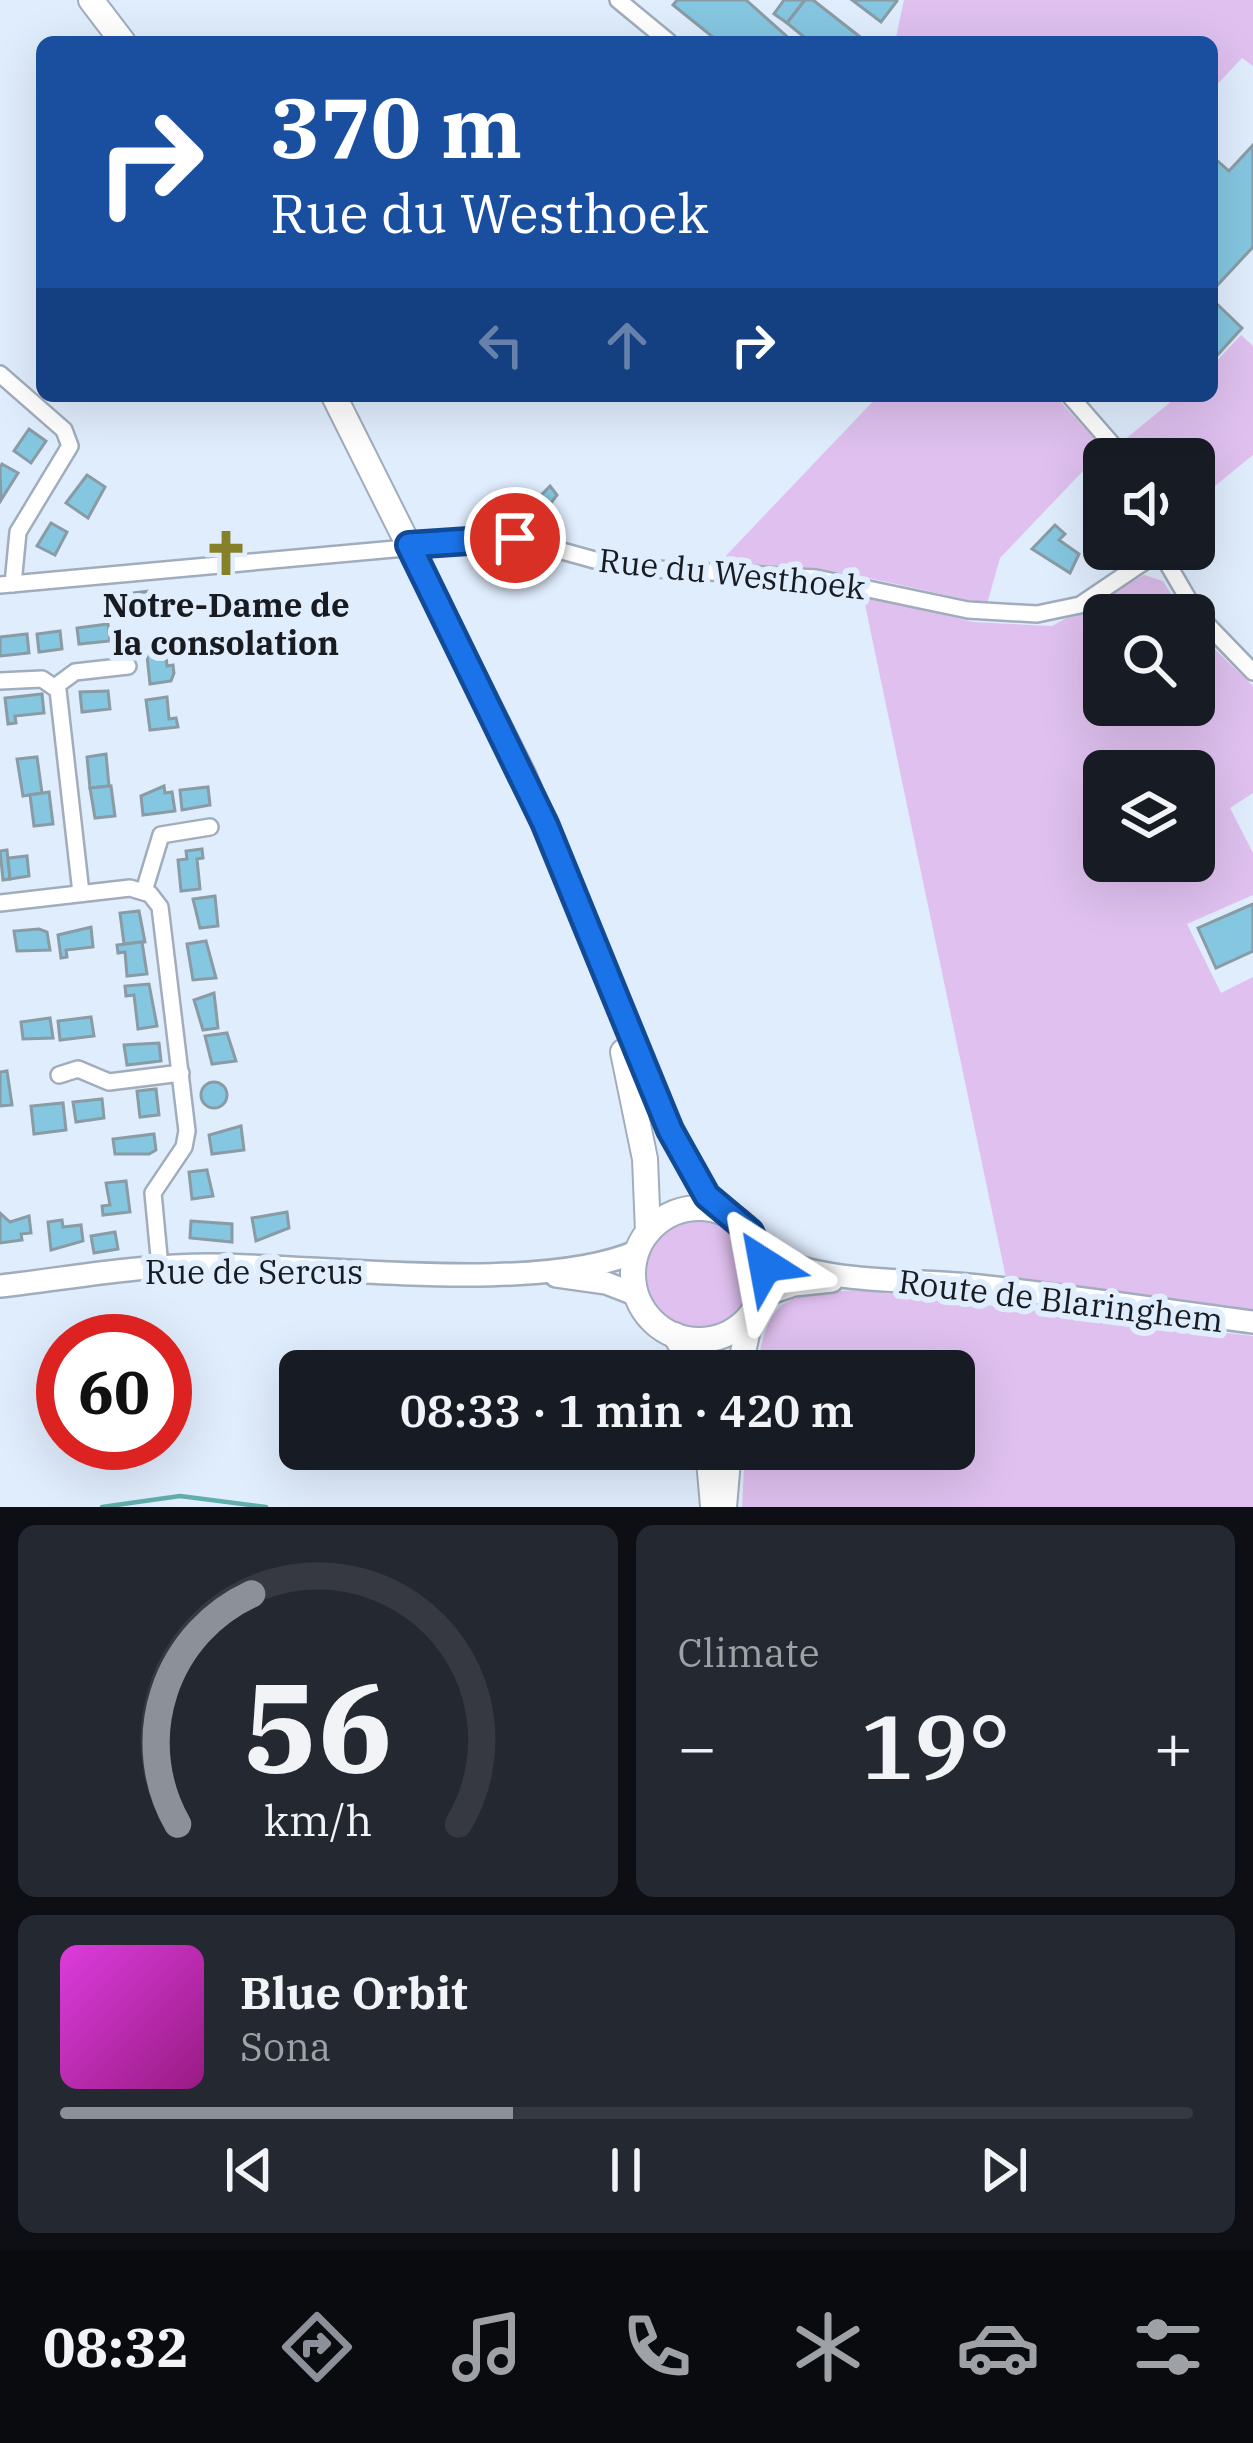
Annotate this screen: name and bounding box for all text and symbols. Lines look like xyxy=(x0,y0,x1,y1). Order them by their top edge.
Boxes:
text: 370 m xyxy=(270,72,522,181)
icon: right xyxy=(72,84,228,240)
text: Rue du Westhoek xyxy=(270,178,709,248)
icon: left xyxy=(468,312,534,378)
icon: ahead xyxy=(594,312,660,378)
icon: right xyxy=(720,312,786,378)
map controls xyxy=(1083,438,1215,882)
button: sound xyxy=(1083,438,1215,570)
pin xyxy=(464,487,566,589)
icon: arrive xyxy=(482,505,548,571)
church icon: Notre-Dame de la consolation xyxy=(201,528,251,578)
street label: Rue du Westhoek xyxy=(596,538,868,608)
place label: Notre-Dame de la consolation xyxy=(102,583,350,664)
button: search xyxy=(1083,594,1215,726)
button: layers xyxy=(1083,750,1215,882)
position arrow xyxy=(702,1202,828,1328)
street label: Rue de Sercus xyxy=(145,1250,363,1293)
street label: Route de Blaringhem xyxy=(896,1259,1226,1341)
speed limit sign: 60 xyxy=(36,1314,192,1470)
text: 08:33 · 1 min · 420 m xyxy=(400,1381,854,1439)
text: Climate xyxy=(678,1627,820,1678)
text: 56 xyxy=(243,1645,393,1807)
text: 19° xyxy=(860,1687,1010,1804)
text: − xyxy=(678,1703,717,1789)
text: + xyxy=(1153,1703,1193,1789)
text: km/h xyxy=(264,1792,372,1848)
text: Blue Orbit xyxy=(240,1963,468,2021)
text: Sona xyxy=(240,2021,331,2072)
icon: previous xyxy=(216,2137,282,2203)
icon: pause xyxy=(593,2137,659,2203)
icon: next xyxy=(971,2137,1037,2203)
icon: directions xyxy=(275,2305,359,2389)
icon: music xyxy=(445,2305,529,2389)
icon: phone xyxy=(615,2305,699,2389)
icon: climate xyxy=(786,2305,870,2389)
icon: car xyxy=(956,2305,1040,2389)
icon: filters xyxy=(1126,2305,1210,2389)
text: 08:32 xyxy=(43,2312,189,2382)

